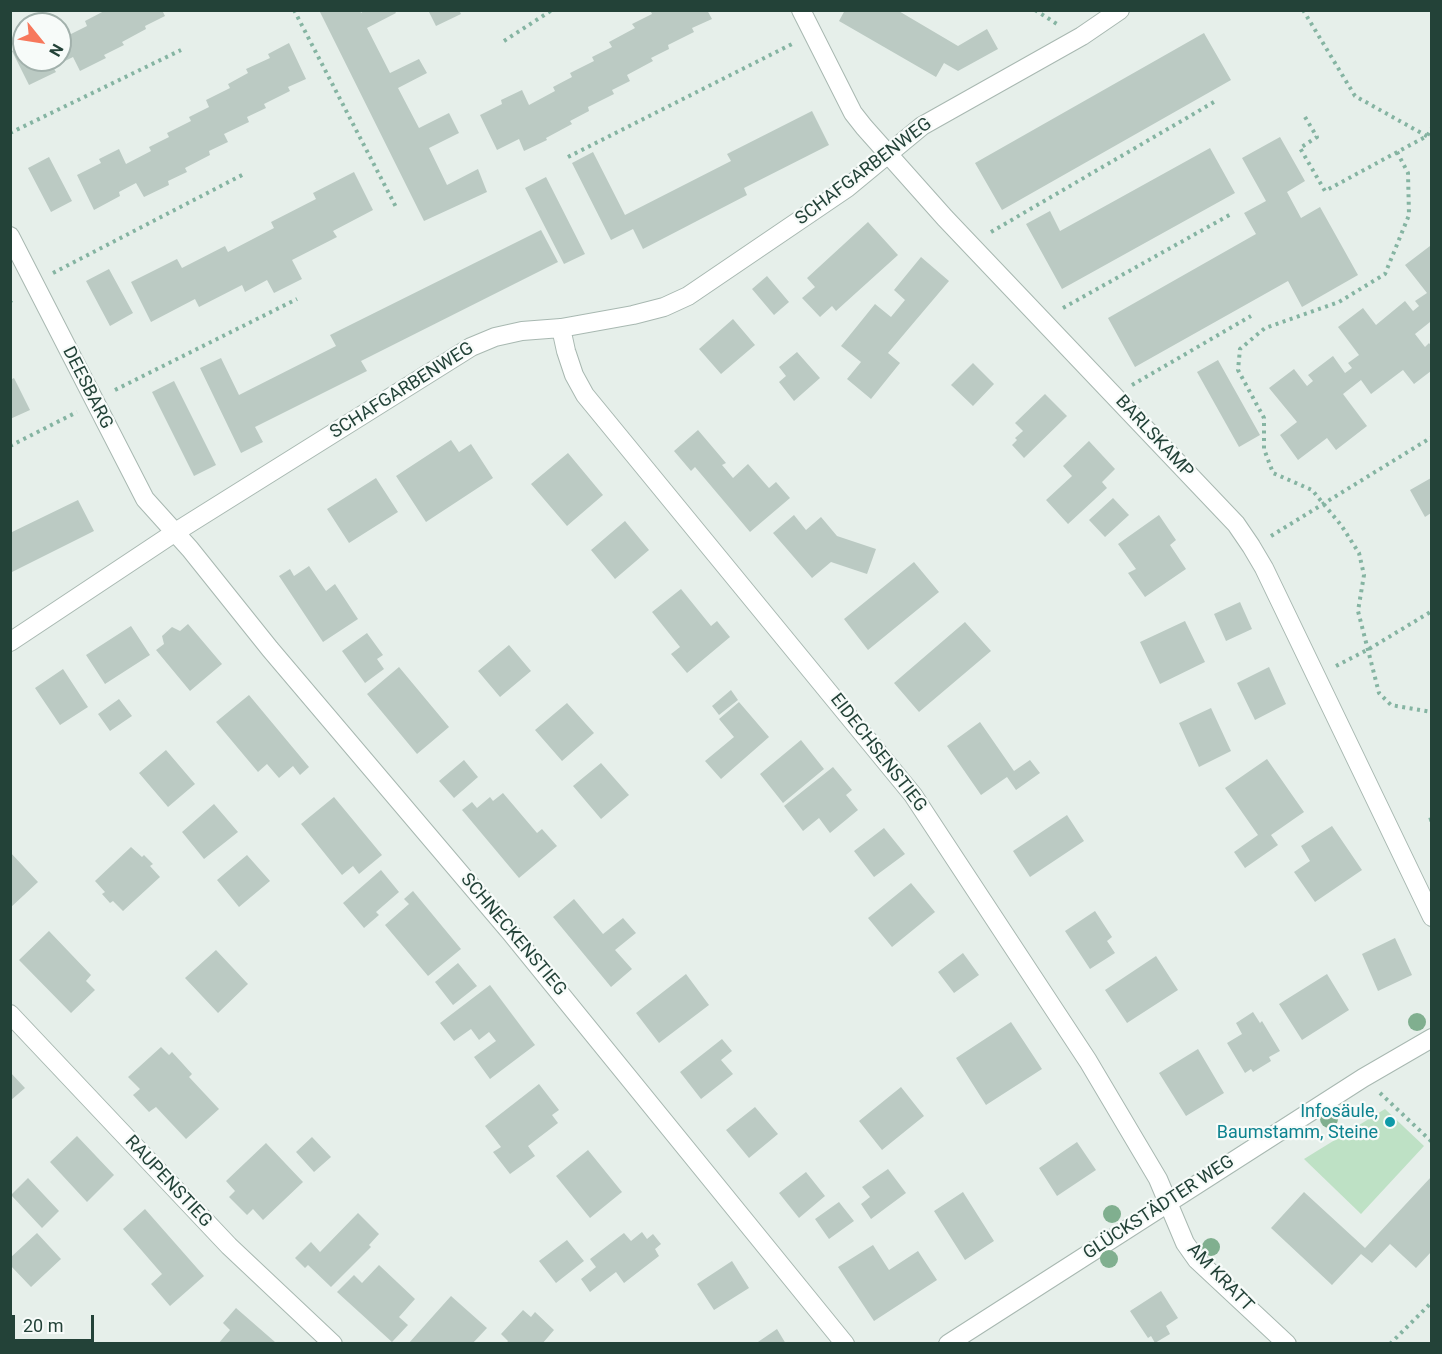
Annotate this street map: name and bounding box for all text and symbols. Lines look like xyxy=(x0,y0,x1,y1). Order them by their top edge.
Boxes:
north arrow xyxy=(12,12,72,72)
text: N xyxy=(45,41,67,60)
street label: SCHAFGARBENWEG xyxy=(792,114,936,230)
street label: SCHAFGARBENWEG xyxy=(326,338,478,444)
street label: DEESBARG xyxy=(57,343,117,433)
street label: BARLSKAMP xyxy=(1110,391,1198,483)
street label: EIDECHSENSTIEG xyxy=(825,689,931,817)
street label: SCHNECKENSTIEG xyxy=(455,869,571,1001)
place label: Infosäule, Baumstamm, Steine xyxy=(1217,1101,1378,1144)
marker: Infosäule, Baumstamm, Steine xyxy=(1383,1115,1397,1129)
street label: RAUPENSTIEG xyxy=(120,1132,216,1232)
street label: GLÜCKSTÄDTER WEG xyxy=(1080,1151,1238,1265)
street label: AM KRATT xyxy=(1182,1239,1258,1317)
scale bar xyxy=(15,1303,98,1341)
text: 20 m xyxy=(23,1315,63,1336)

